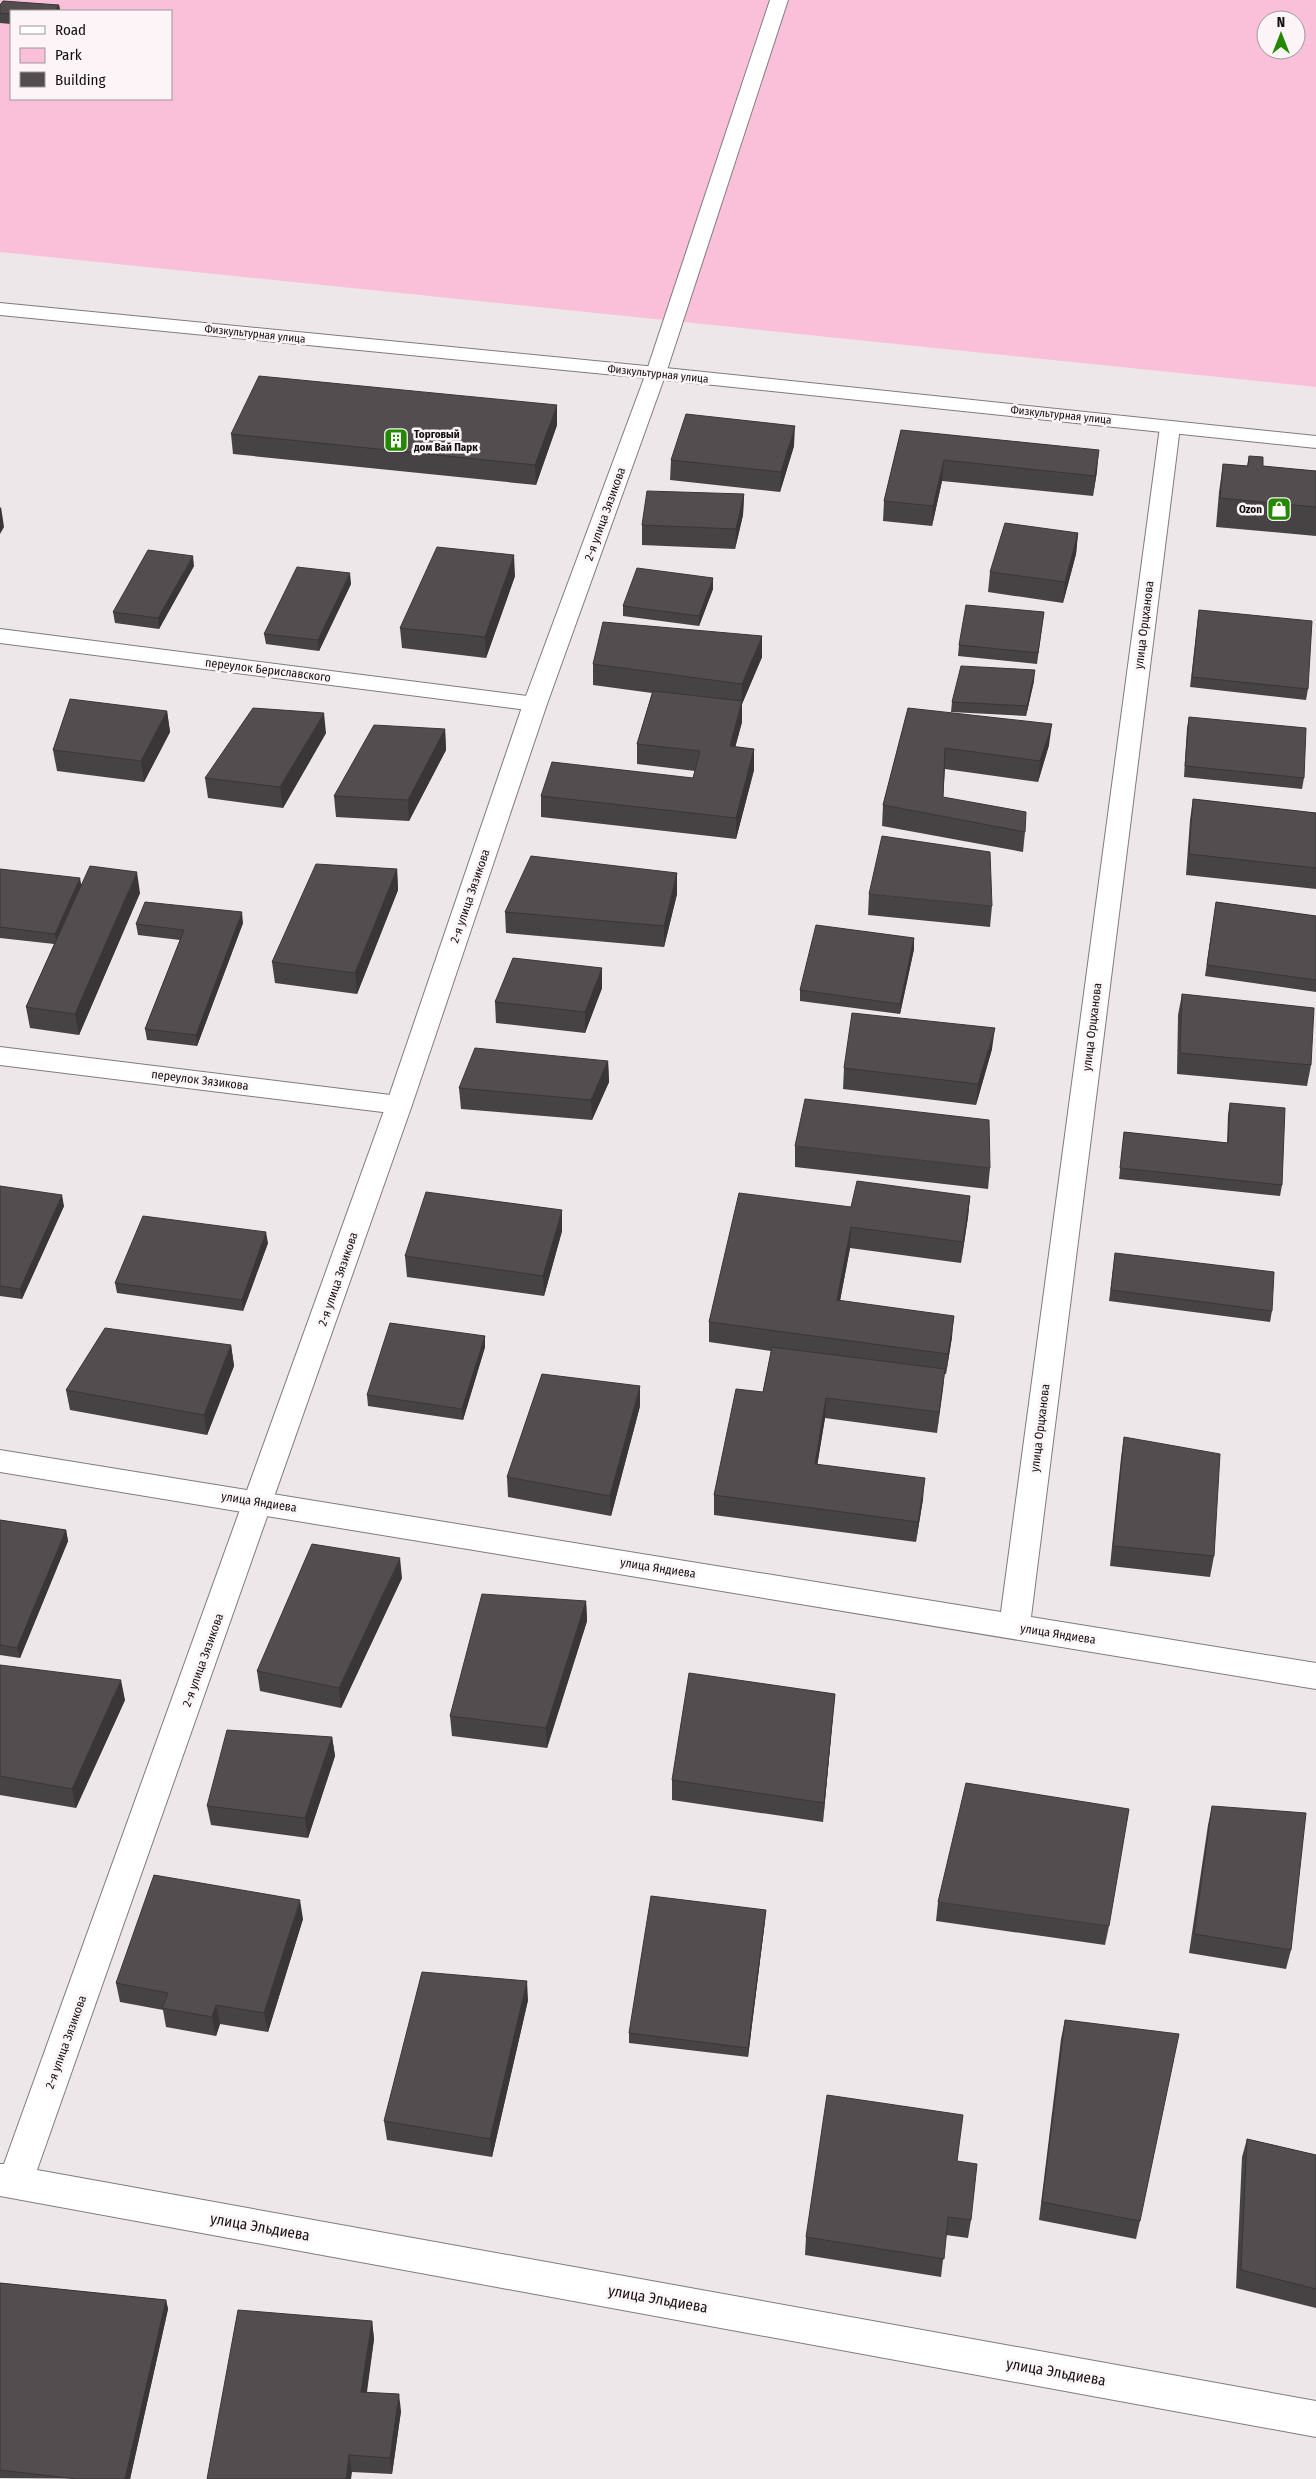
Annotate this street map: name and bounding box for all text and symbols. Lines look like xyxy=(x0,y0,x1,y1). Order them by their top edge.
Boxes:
legend xyxy=(10,10,172,100)
north arrow xyxy=(1256,10,1306,60)
text: N xyxy=(1277,14,1285,31)
text: Road xyxy=(55,21,86,39)
text: Park xyxy=(55,46,82,64)
text: Building xyxy=(55,71,106,89)
street label: Физкультурная улица xyxy=(204,322,306,346)
street label: Физкультурная улица xyxy=(607,362,709,386)
street label: Физкультурная улица xyxy=(1010,403,1112,427)
building icon: Торговый дом Вай Парк xyxy=(383,427,409,453)
place label: Торговый дом Вай Парк xyxy=(413,428,478,454)
street label: 2-я улица Зязикова xyxy=(582,465,628,563)
shop icon: Ozon xyxy=(1266,496,1292,522)
place label: Ozon xyxy=(1239,503,1262,516)
street label: улица Орцханова xyxy=(1132,580,1156,670)
street label: переулок Бериславского xyxy=(204,655,332,685)
street label: 2-я улица Зязикова xyxy=(447,847,493,945)
street label: улица Орцханова xyxy=(1080,982,1104,1072)
street label: переулок Зязикова xyxy=(151,1067,249,1093)
street label: 2-я улица Зязикова xyxy=(315,1230,361,1328)
street label: улица Орцханова xyxy=(1028,1383,1052,1473)
street label: улица Яндиева xyxy=(220,1489,298,1515)
street label: улица Яндиева xyxy=(619,1555,697,1581)
street label: 2-я улица Зязикова xyxy=(180,1611,226,1709)
street label: улица Яндиева xyxy=(1019,1621,1097,1647)
street label: 2-я улица Зязикова xyxy=(43,1993,89,2091)
street label: улица Эльдиева xyxy=(209,2209,311,2245)
street label: улица Эльдиева xyxy=(607,2281,709,2317)
street label: улица Эльдиева xyxy=(1005,2354,1107,2390)

